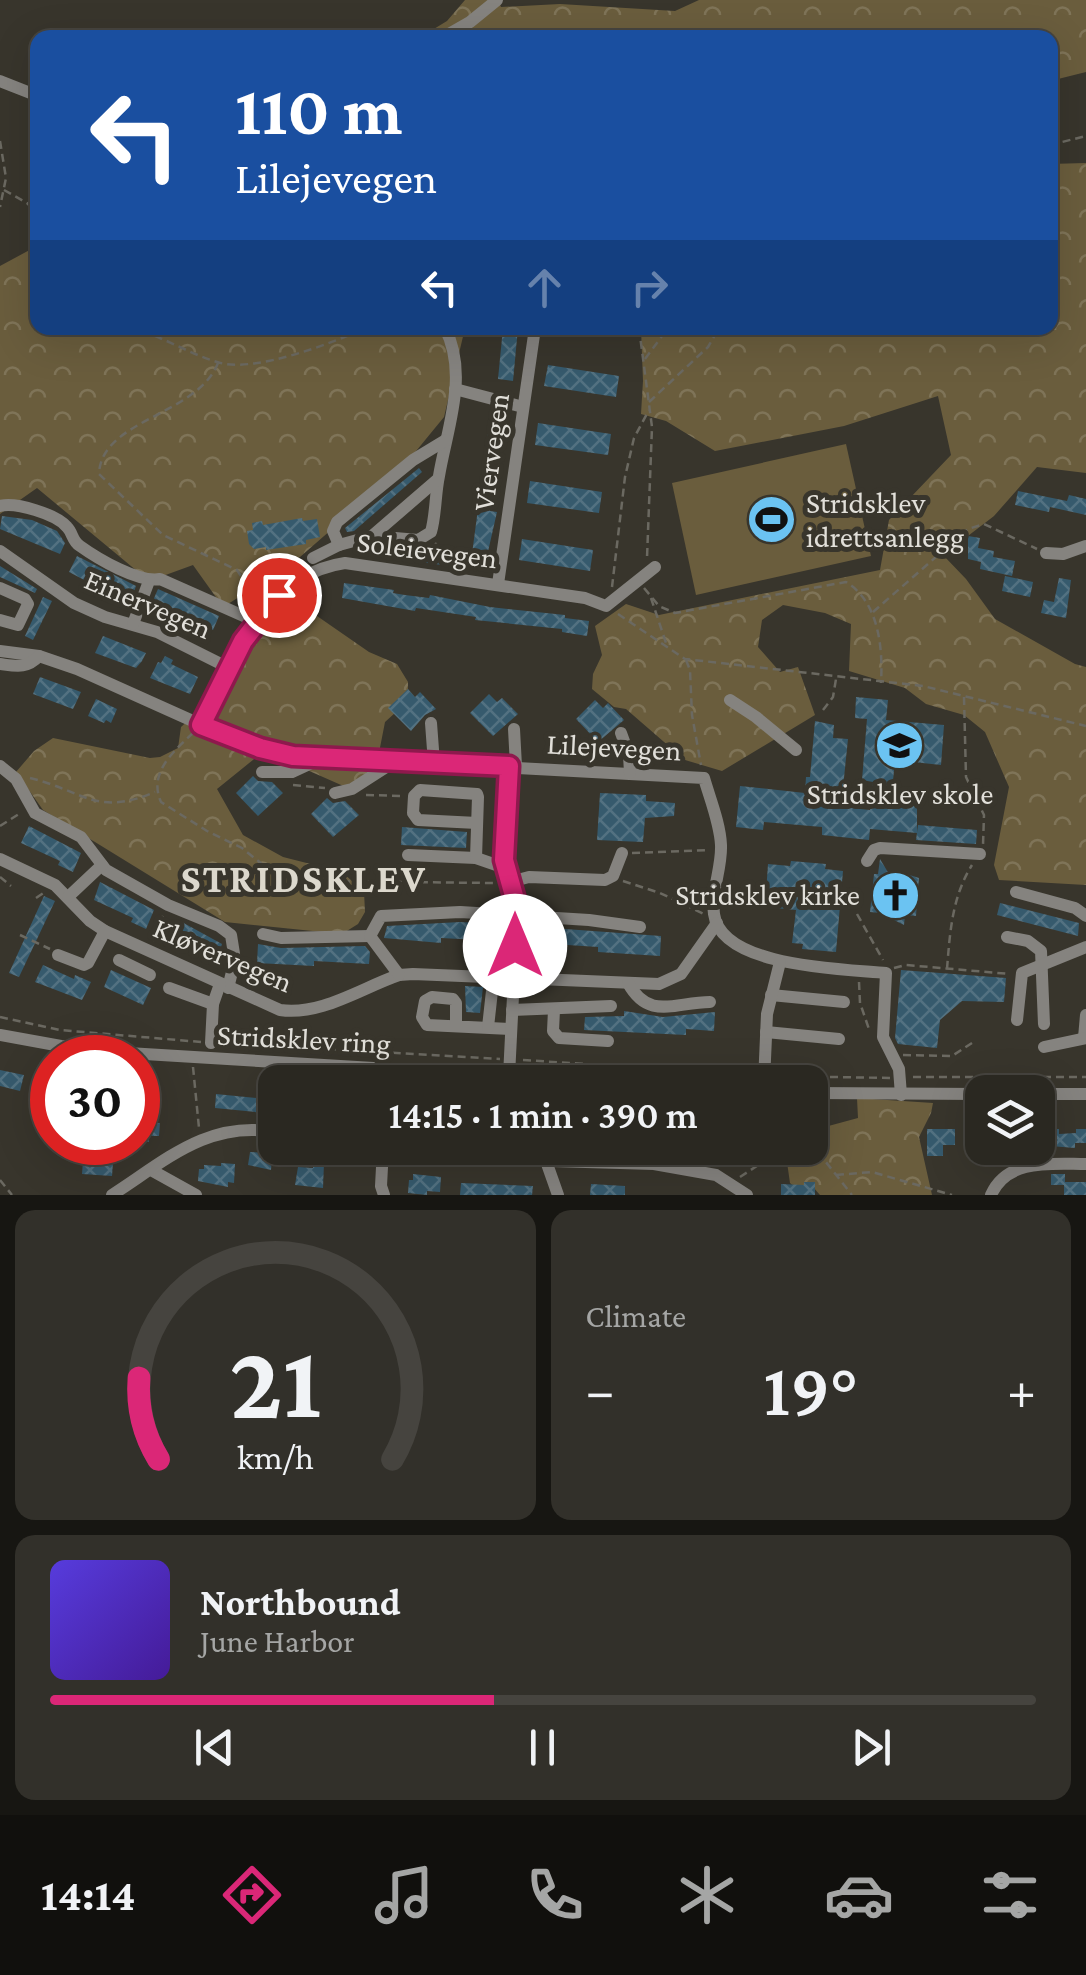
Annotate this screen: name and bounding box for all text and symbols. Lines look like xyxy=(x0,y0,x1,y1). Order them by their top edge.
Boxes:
icon: left xyxy=(70,70,200,200)
text: 110 m xyxy=(235,71,403,149)
text: Lilejevegen xyxy=(235,153,437,203)
icon: left xyxy=(412,260,467,315)
icon: ahead xyxy=(517,260,572,315)
icon: right xyxy=(622,260,677,315)
street label: Viervegen xyxy=(466,391,516,513)
place label: Stridsklev idrettsanlegg xyxy=(806,486,964,554)
sports icon: Stridsklev idrettsanlegg xyxy=(745,494,797,546)
street label: Soleievegen xyxy=(355,525,499,575)
pin xyxy=(237,553,322,638)
street label: Einervegen xyxy=(79,562,217,646)
icon: arrive xyxy=(252,568,307,623)
school or university icon: Stridsklev skole xyxy=(874,719,926,771)
street label: Lilejevegen xyxy=(546,726,682,768)
place label: Stridsklev skole xyxy=(807,777,993,810)
district label: STRIDSKLEV xyxy=(181,856,427,901)
church icon: Stridsklev kirke xyxy=(869,869,921,921)
place label: Stridsklev kirke xyxy=(675,878,860,911)
position arrow xyxy=(463,894,567,998)
street label: Kløvervegen xyxy=(148,910,298,1000)
street label: Stridsklev ring xyxy=(216,1017,392,1061)
speed limit sign: 30 xyxy=(30,1035,160,1165)
map controls xyxy=(965,1075,1055,1165)
button: layers xyxy=(965,1075,1055,1165)
text: 14:15 · 1 min · 390 m xyxy=(388,1094,698,1136)
text: Climate xyxy=(586,1298,686,1334)
text: 21 xyxy=(229,1324,321,1439)
text: 19° xyxy=(763,1348,858,1431)
text: − xyxy=(586,1360,615,1421)
text: + xyxy=(1007,1360,1036,1421)
text: km/h xyxy=(237,1437,314,1477)
text: Northbound xyxy=(200,1581,401,1623)
text: June Harbor xyxy=(200,1623,355,1659)
icon: previous xyxy=(187,1720,242,1775)
icon: pause xyxy=(515,1720,570,1775)
icon: next xyxy=(844,1720,899,1775)
icon: directions xyxy=(217,1860,287,1930)
icon: music xyxy=(369,1860,439,1930)
icon: phone xyxy=(520,1860,590,1930)
icon: climate xyxy=(672,1860,742,1930)
icon: car xyxy=(824,1860,894,1930)
icon: filters xyxy=(975,1860,1045,1930)
text: 14:14 xyxy=(41,1870,136,1920)

